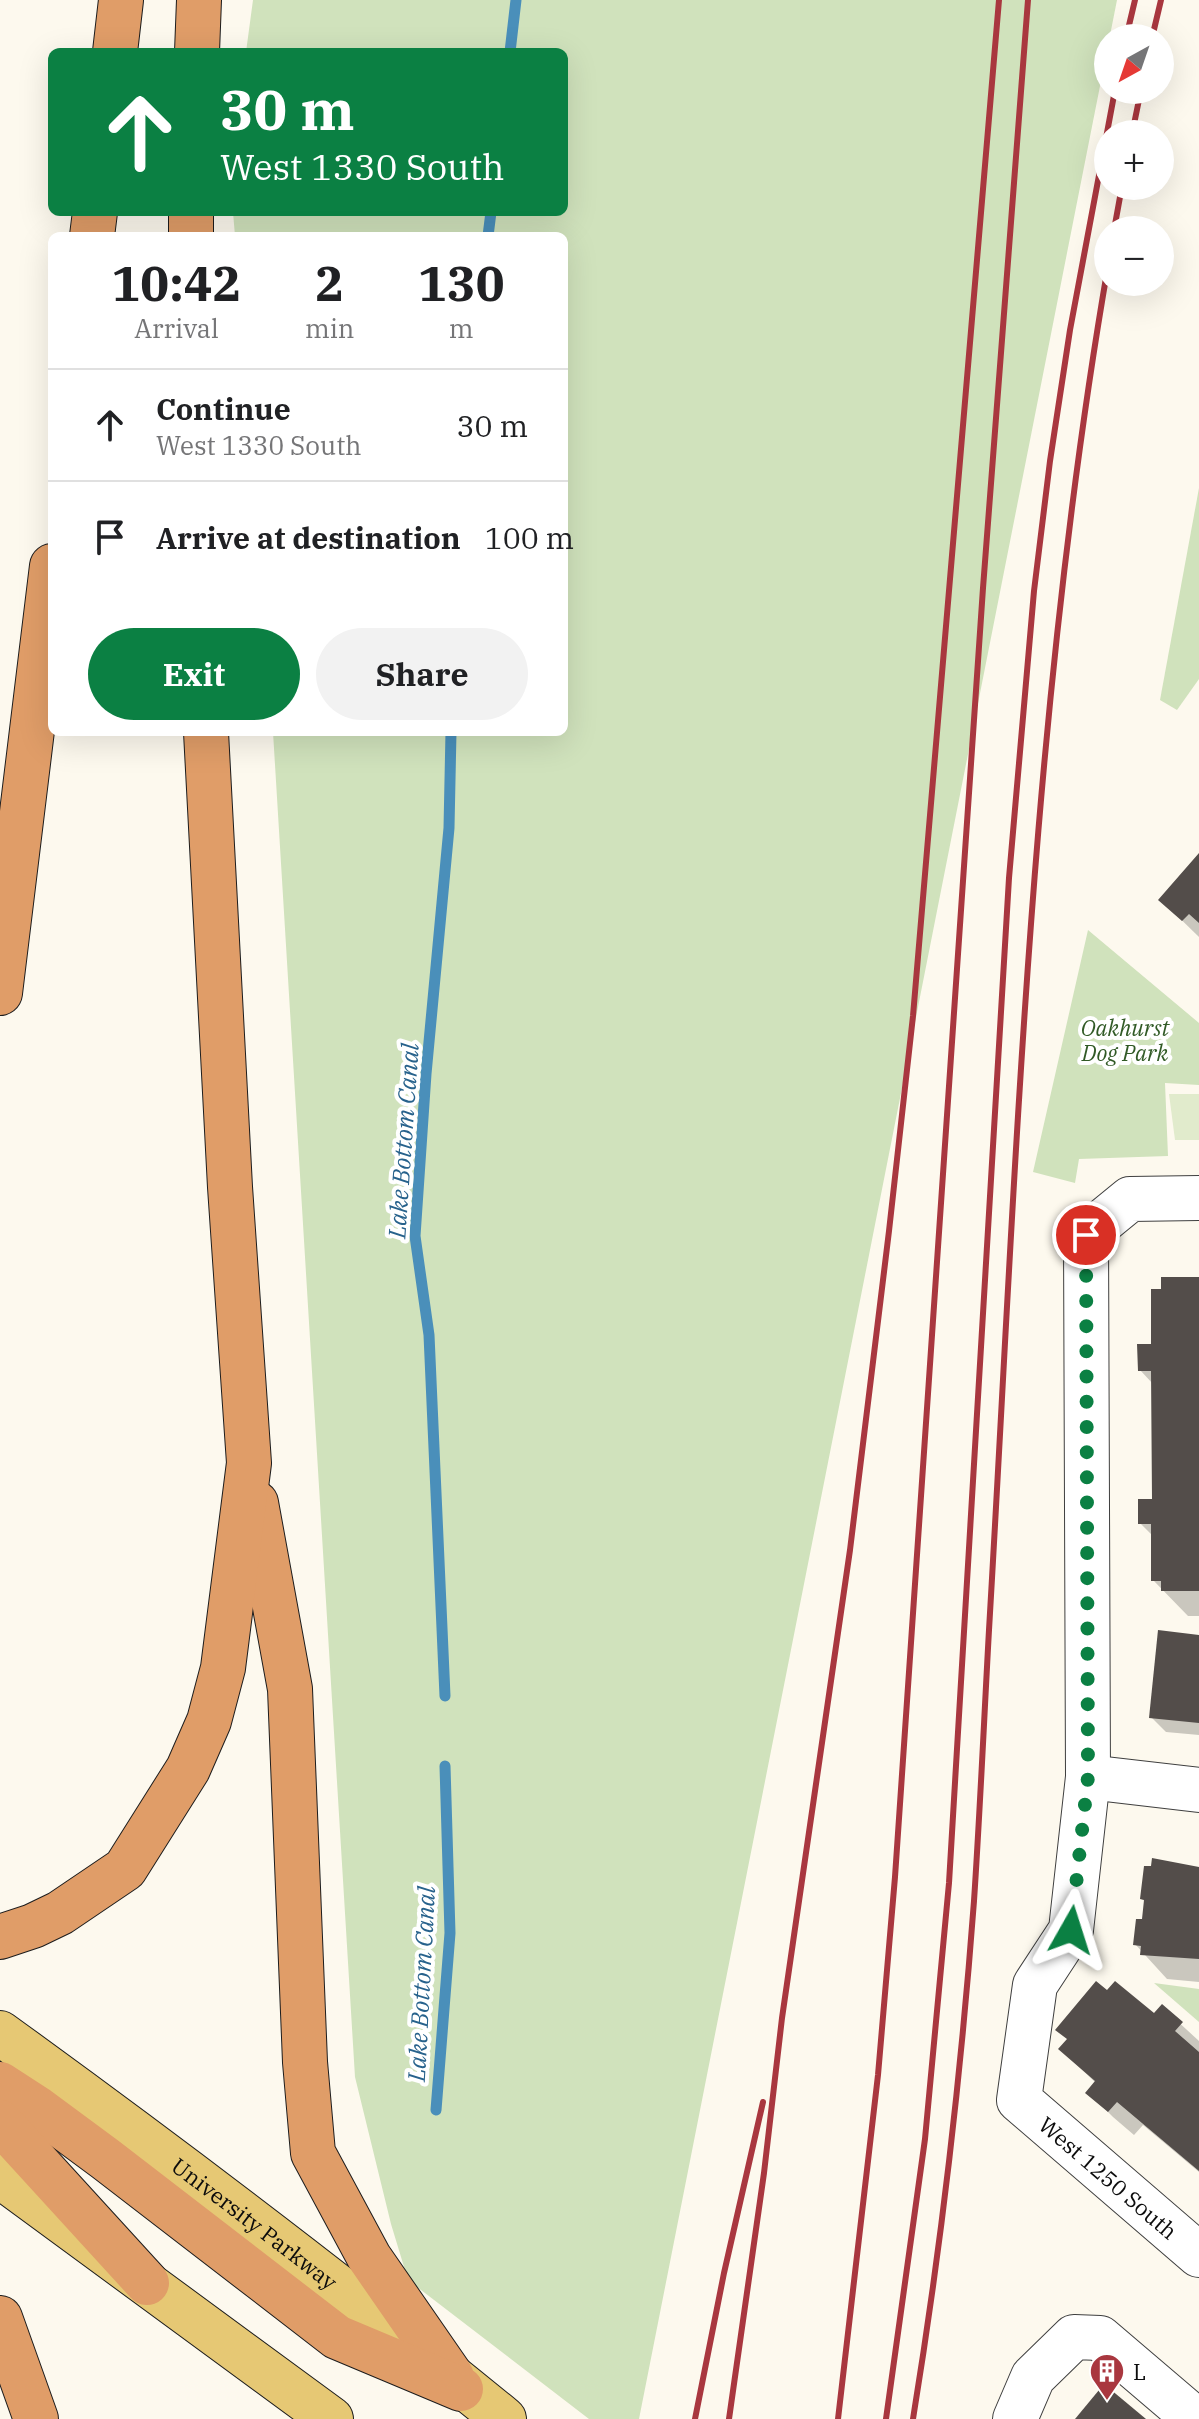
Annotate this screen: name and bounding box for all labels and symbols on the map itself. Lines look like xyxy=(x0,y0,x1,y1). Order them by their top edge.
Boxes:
north arrow xyxy=(1094,24,1174,104)
park label: Oakhurst Dog Park xyxy=(1081,1013,1170,1067)
water label: Lake Bottom Canal xyxy=(380,1041,426,1241)
pin xyxy=(1052,1201,1120,1269)
water label: Lake Bottom Canal xyxy=(400,1884,442,2083)
position arrow xyxy=(1029,1888,1113,1972)
street label: West 1250 South xyxy=(1033,2109,1184,2245)
street label: University Parkway xyxy=(166,2150,344,2296)
building icon: L xyxy=(1088,2352,1126,2402)
place label: L xyxy=(1133,2357,1146,2386)

